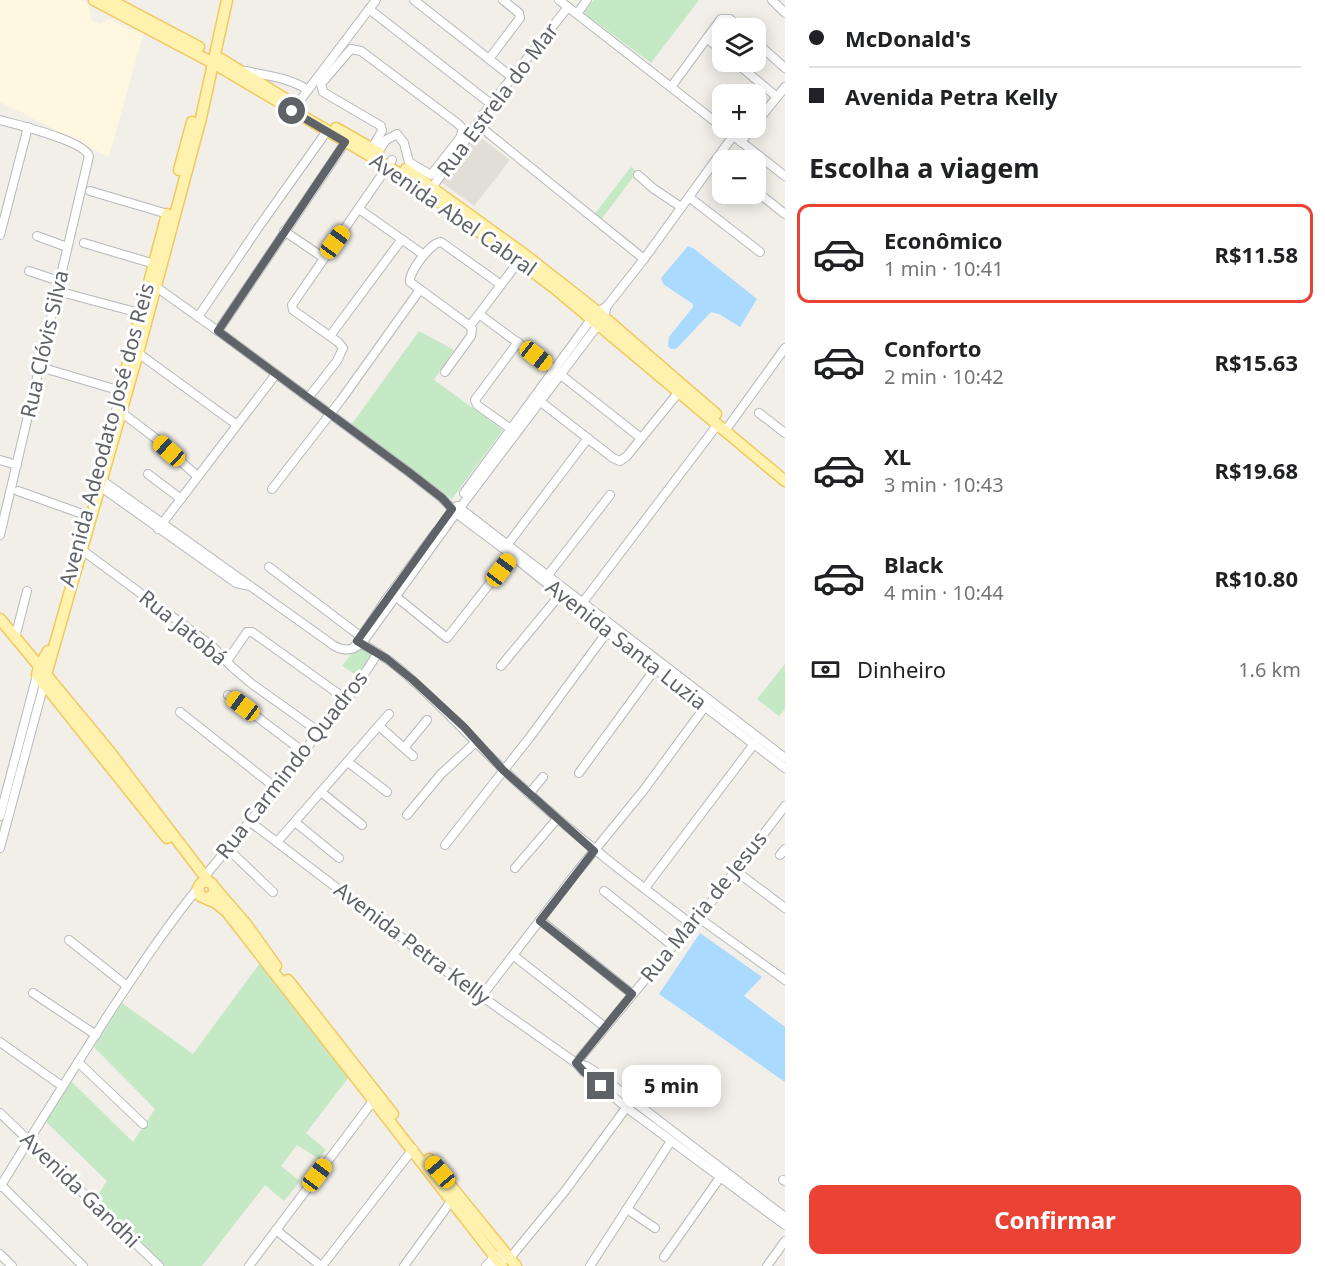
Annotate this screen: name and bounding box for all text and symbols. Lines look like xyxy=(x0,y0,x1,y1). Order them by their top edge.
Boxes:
street label: Rua Estrela do Mar xyxy=(430,16,565,182)
map controls xyxy=(712,18,766,204)
button: layers xyxy=(712,18,766,72)
text: McDonald's xyxy=(845,23,971,53)
text: Avenida Petra Kelly xyxy=(845,81,1058,111)
button: + xyxy=(712,84,766,138)
route start xyxy=(278,97,305,124)
street label: Avenida Abel Cabral xyxy=(365,146,542,282)
text: Escolha a viagem xyxy=(809,149,1040,186)
button: − xyxy=(712,150,766,204)
car xyxy=(317,222,353,262)
text: Econômico xyxy=(884,225,1003,255)
icon: car xyxy=(812,227,866,281)
text: R$11.58 xyxy=(1214,239,1298,269)
text: 1 min · 10:41 xyxy=(884,255,1004,282)
street label: Rua Clóvis Silva xyxy=(13,267,75,420)
street label: Avenida Adeodato José dos Reis xyxy=(52,280,160,590)
text: Conforto xyxy=(884,333,982,363)
icon: car xyxy=(812,335,866,389)
car xyxy=(516,338,556,374)
text: R$15.63 xyxy=(1214,347,1298,377)
text: 2 min · 10:42 xyxy=(884,363,1004,390)
car xyxy=(150,432,188,470)
text: XL xyxy=(884,441,911,471)
icon: car xyxy=(812,443,866,497)
text: R$19.68 xyxy=(1214,455,1298,485)
text: 3 min · 10:43 xyxy=(884,471,1004,498)
text: Black xyxy=(884,549,943,579)
car xyxy=(483,550,519,590)
icon: car xyxy=(812,551,866,605)
text: R$10.80 xyxy=(1214,563,1298,593)
street label: Avenida Santa Luzia xyxy=(541,573,713,716)
text: 4 min · 10:44 xyxy=(884,579,1004,606)
street label: Rua Jatobá xyxy=(134,583,234,671)
icon: cash xyxy=(809,653,842,686)
text: Dinheiro xyxy=(857,654,946,684)
text: 1.6 km xyxy=(1238,656,1301,683)
street label: Rua Carmindo Quadros xyxy=(209,665,373,864)
car xyxy=(223,688,263,724)
street label: Rua Maria de Jesus xyxy=(634,825,773,988)
street label: Avenida Petra Kelly xyxy=(329,875,497,1011)
callout: 5 min xyxy=(622,1065,721,1107)
route end xyxy=(587,1072,614,1099)
text: 5 min xyxy=(644,1072,699,1099)
street label: Avenida Gandhi xyxy=(15,1125,146,1253)
car xyxy=(422,1152,458,1192)
car xyxy=(299,1155,335,1195)
button: Confirmar xyxy=(809,1185,1301,1254)

